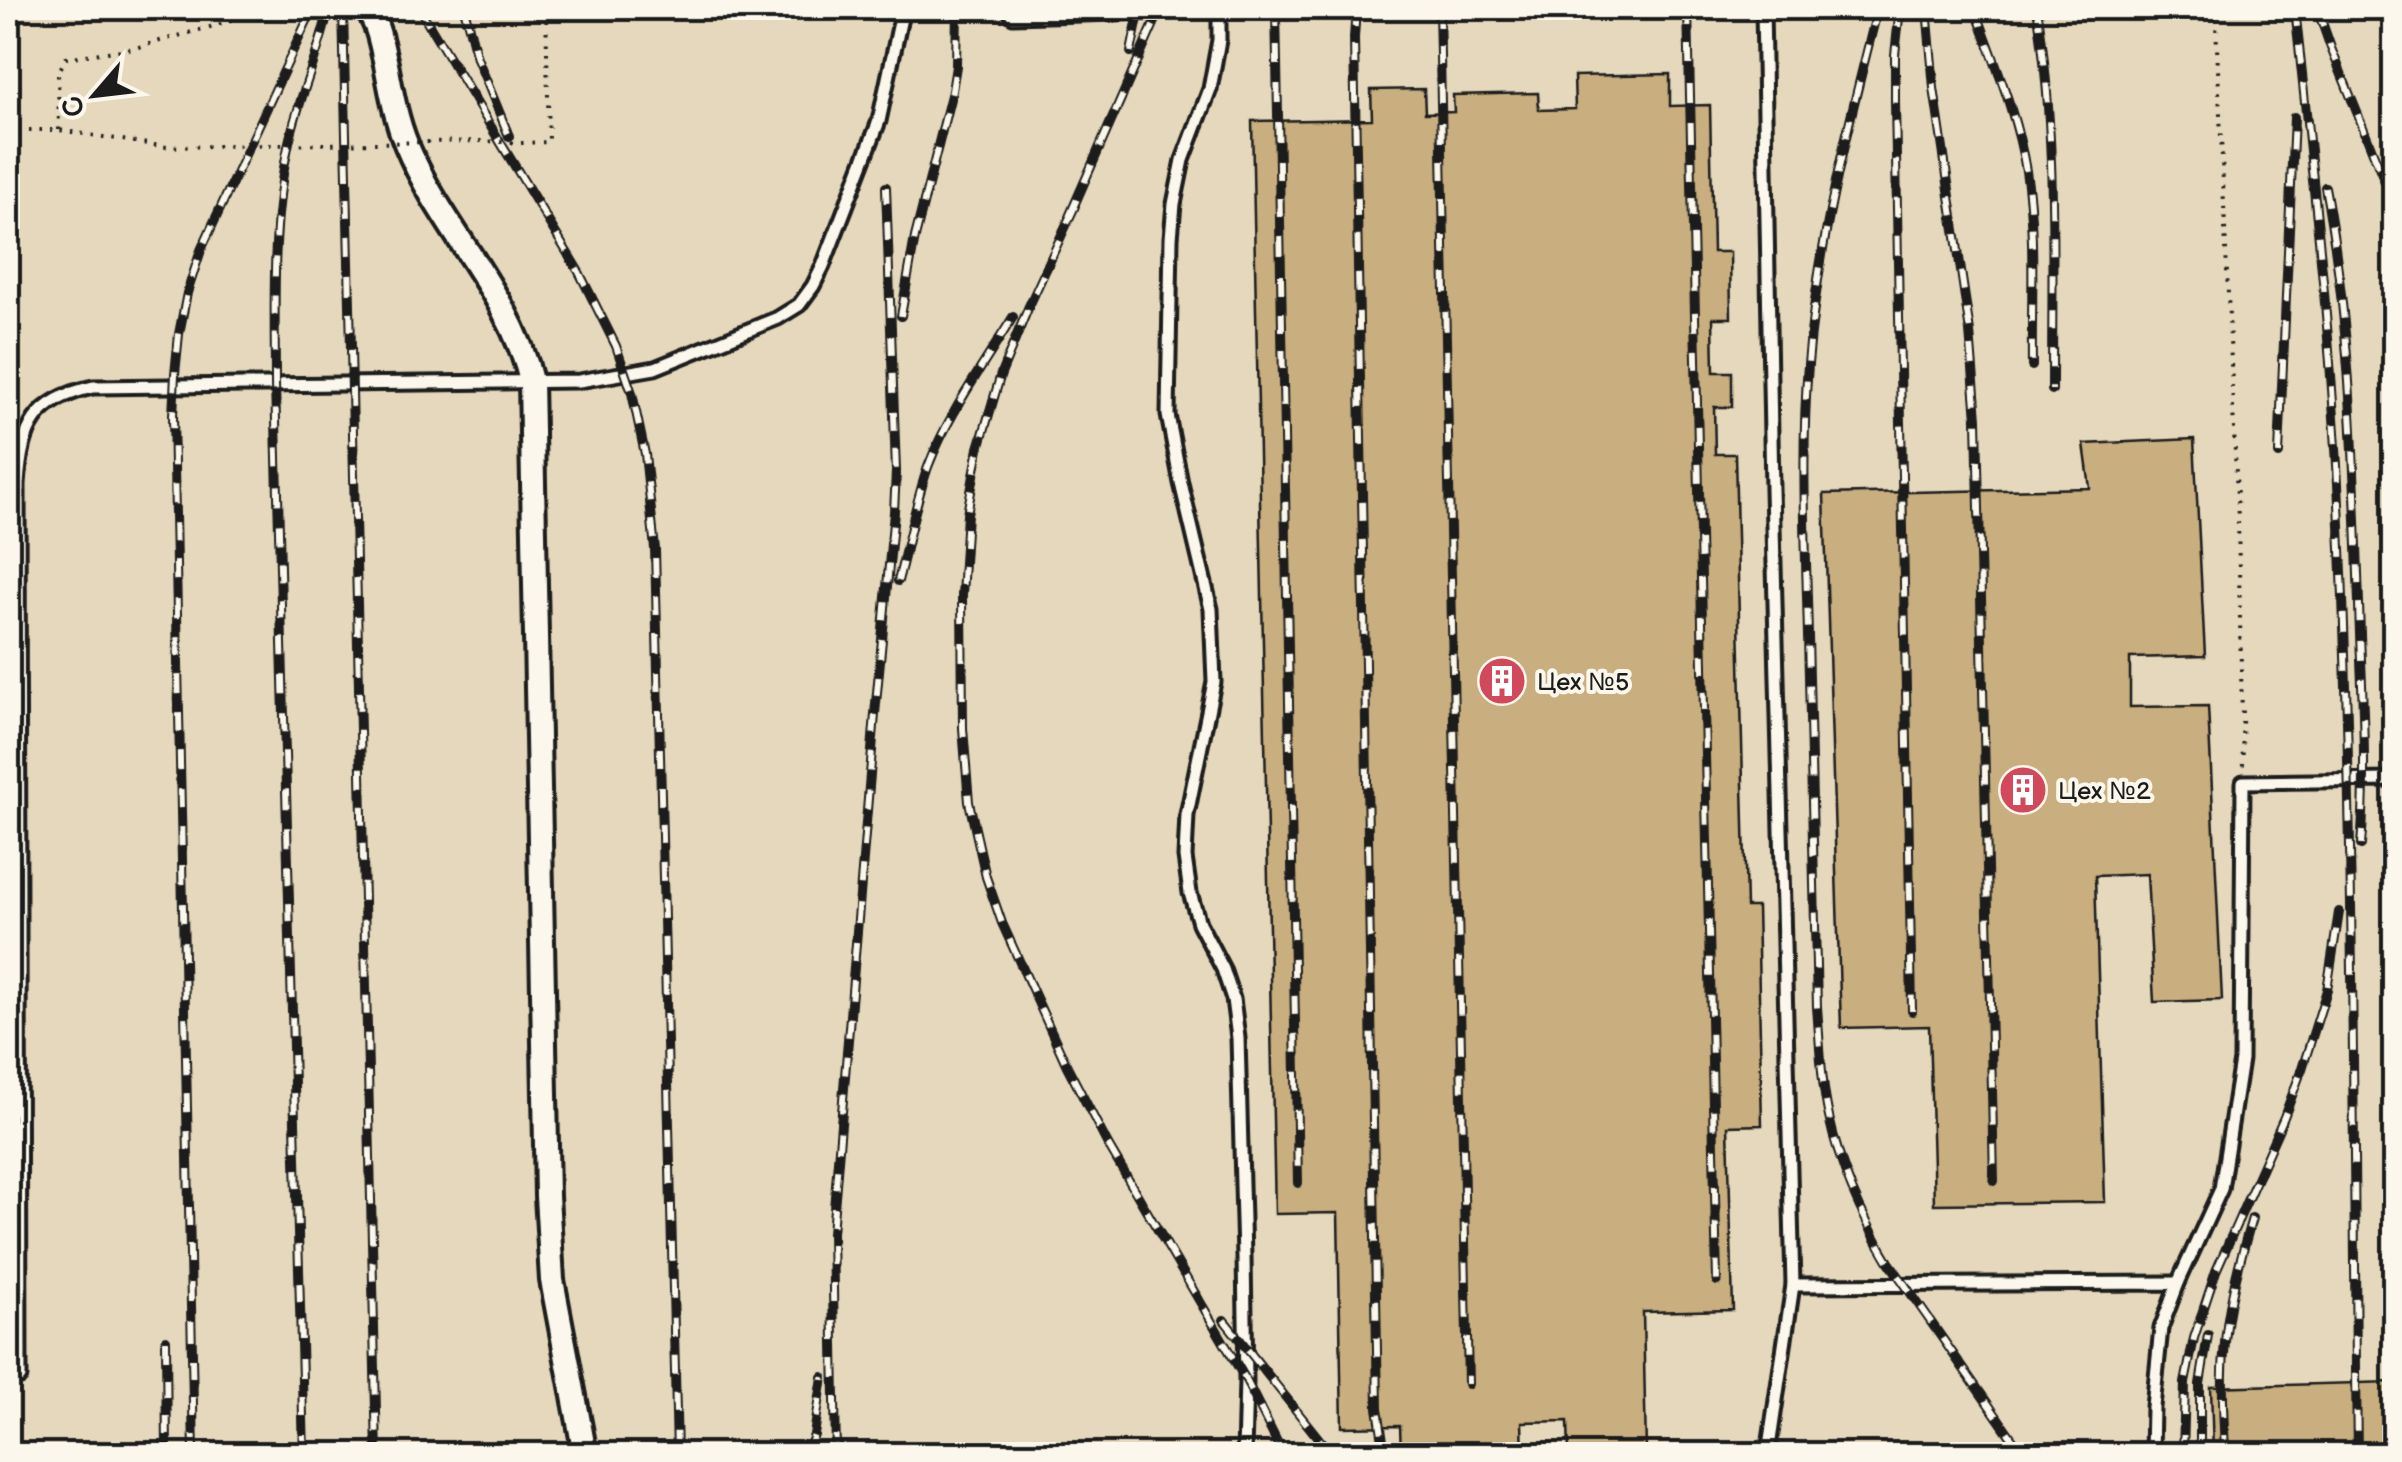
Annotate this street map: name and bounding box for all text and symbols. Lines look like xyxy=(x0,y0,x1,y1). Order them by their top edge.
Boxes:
north arrow xyxy=(45,45,145,145)
text: С xyxy=(55,89,93,122)
building icon: Цех №5 xyxy=(1476,655,1528,707)
place label: Цех №5 xyxy=(1537,667,1629,698)
building icon: Цех №2 xyxy=(1997,764,2049,816)
place label: Цех №2 xyxy=(2058,776,2151,807)

